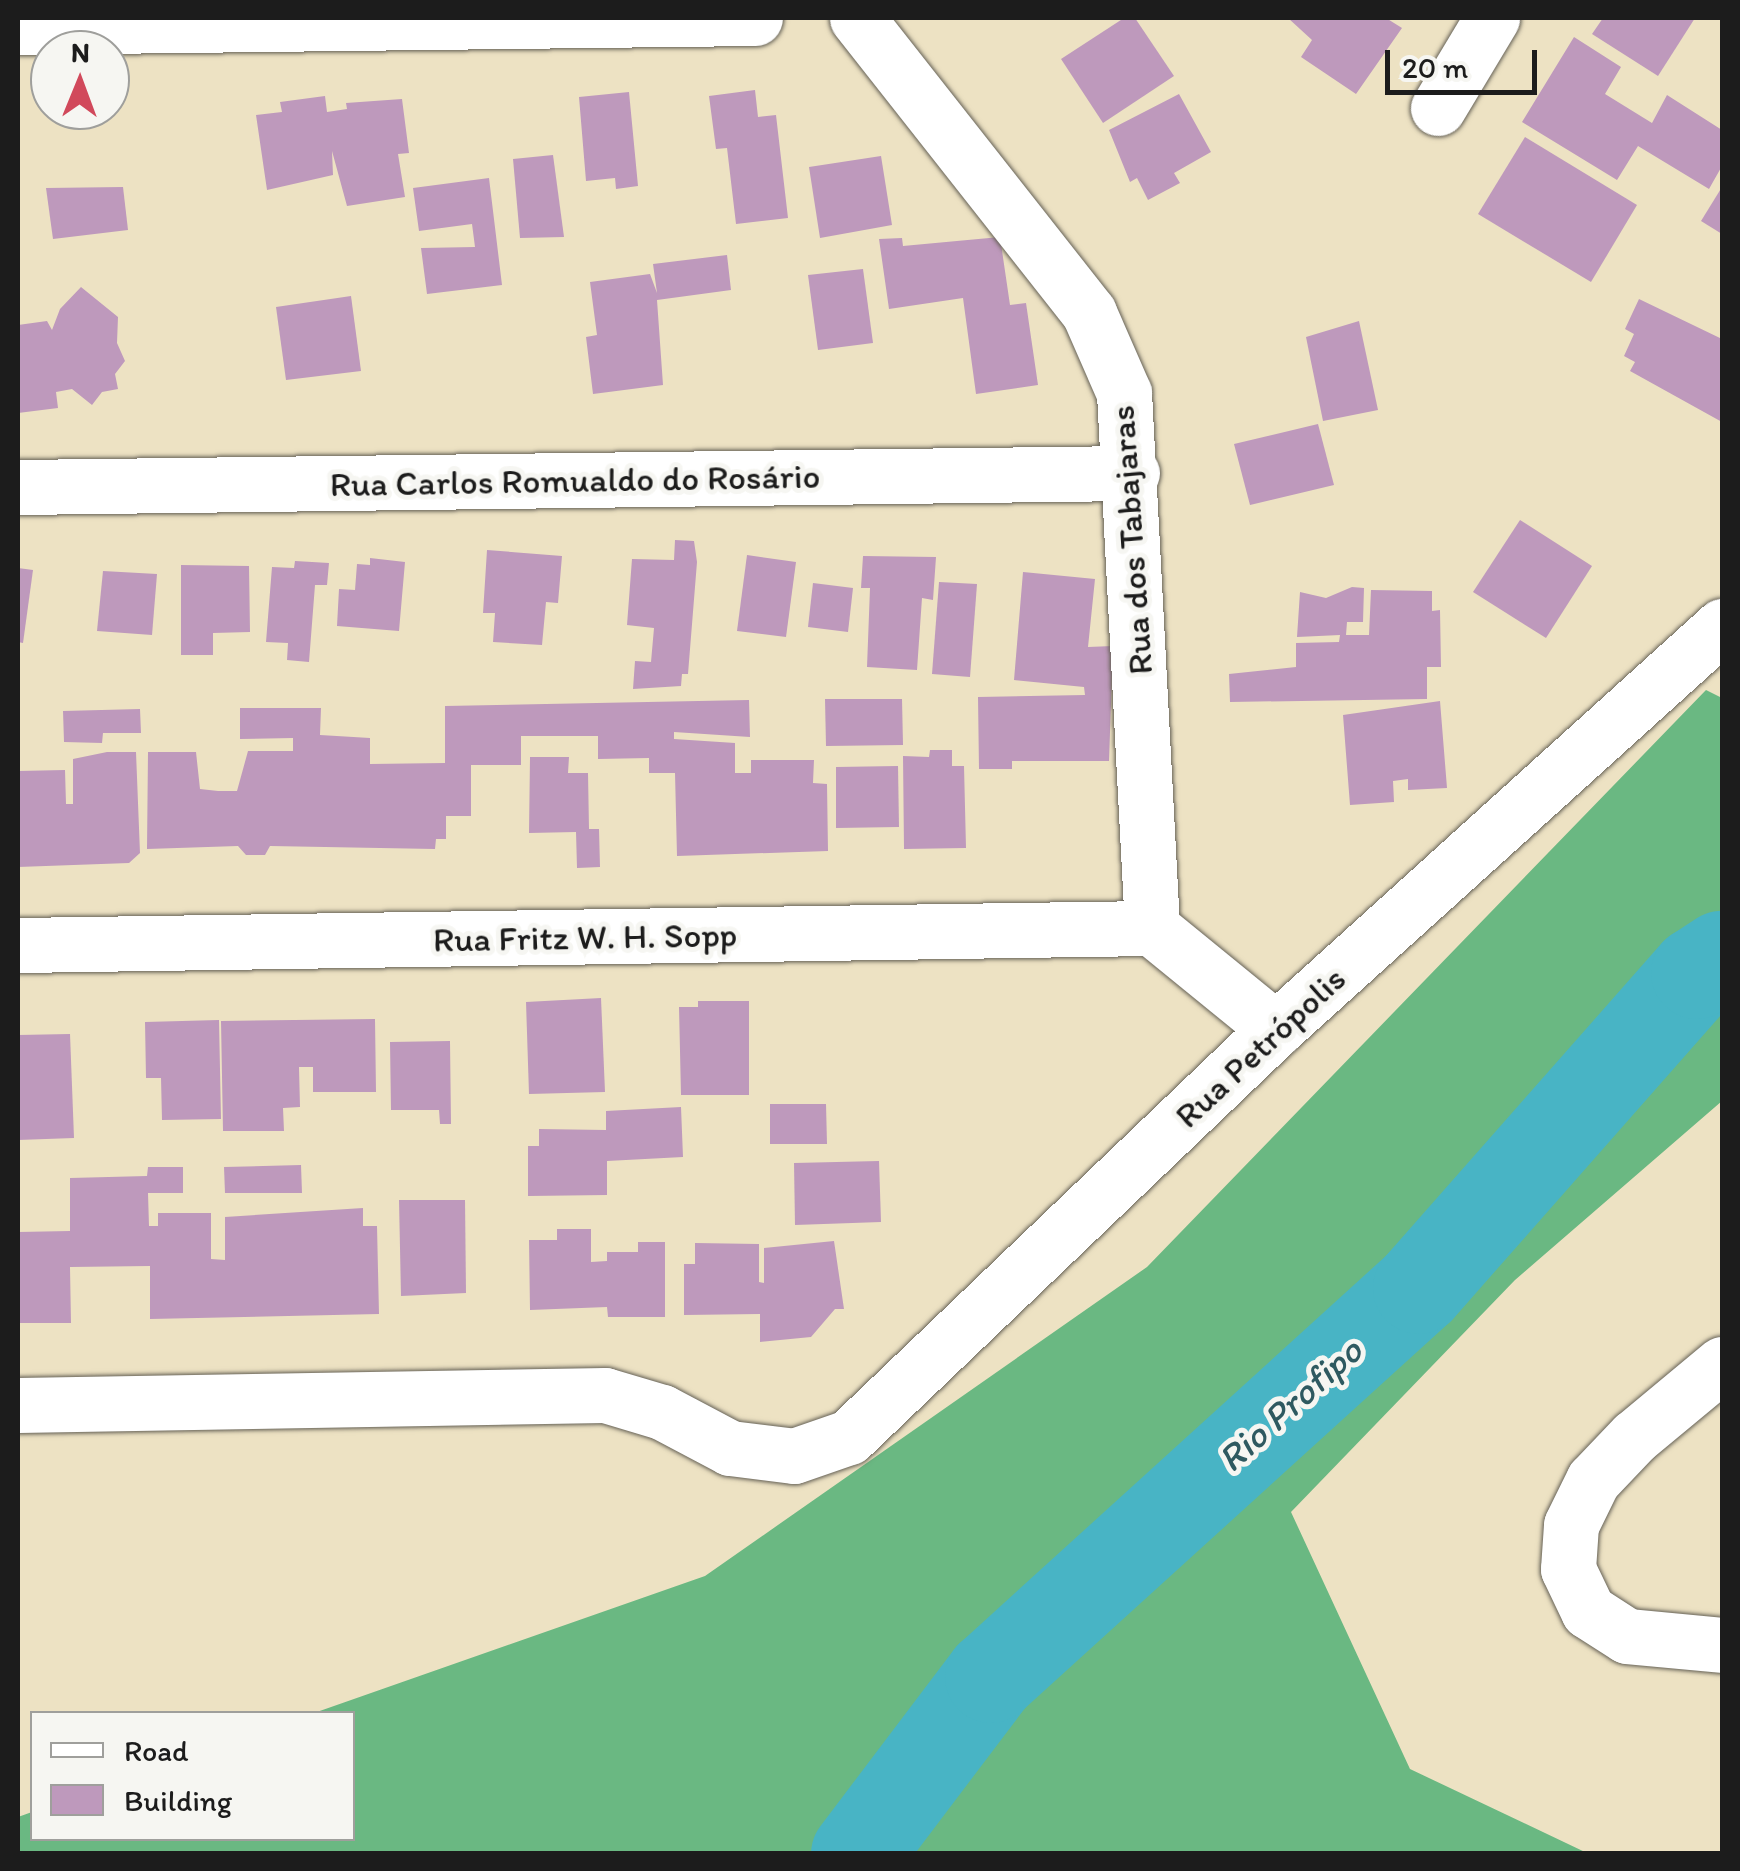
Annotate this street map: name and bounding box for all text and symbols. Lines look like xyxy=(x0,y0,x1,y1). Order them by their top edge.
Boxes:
north arrow xyxy=(30,30,130,130)
scale bar xyxy=(1390,30,1542,92)
text: N xyxy=(71,35,90,69)
text: 20 m xyxy=(1402,49,1468,86)
street label: Rua dos Tabajaras xyxy=(1101,404,1161,676)
street label: Rua Carlos Romualdo do Rosário xyxy=(330,455,820,505)
street label: Rua Fritz W. H. Sopp xyxy=(433,913,737,961)
street label: Rua Petrópolis xyxy=(1167,958,1353,1136)
water label: Rio Profipo xyxy=(1208,1328,1372,1482)
legend xyxy=(30,1711,355,1841)
text: Road xyxy=(124,1732,189,1769)
text: Building xyxy=(124,1782,232,1819)

